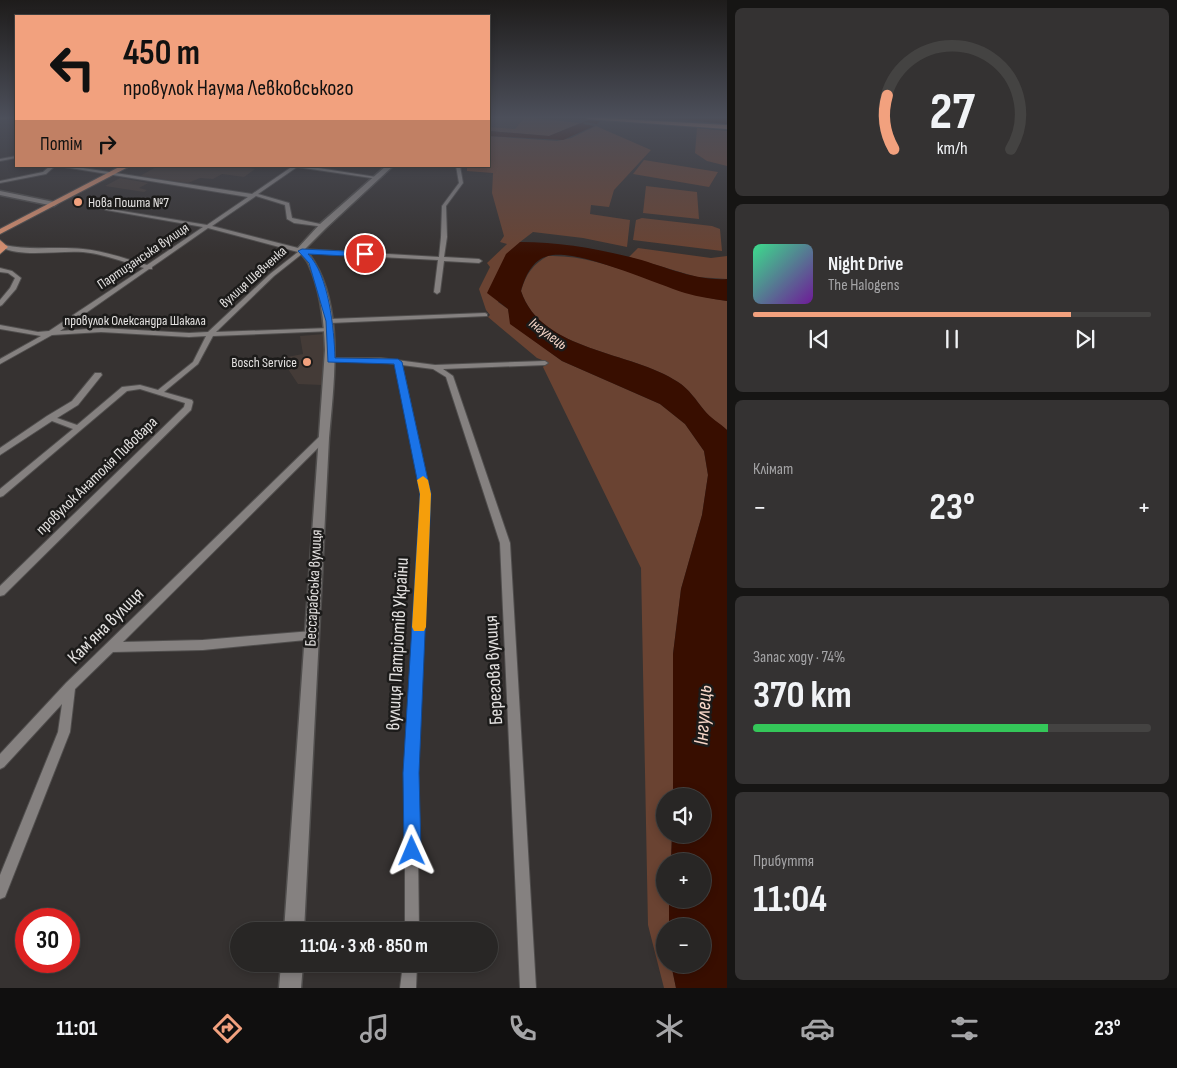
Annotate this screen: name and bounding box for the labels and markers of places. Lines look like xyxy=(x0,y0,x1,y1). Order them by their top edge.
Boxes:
place label: Нова Пошта №7 xyxy=(88,194,169,211)
marker: Нова Пошта №7 xyxy=(72,196,84,208)
pin xyxy=(344,233,386,275)
place label: Bosch Service xyxy=(231,354,297,371)
marker: Bosch Service xyxy=(301,356,313,368)

